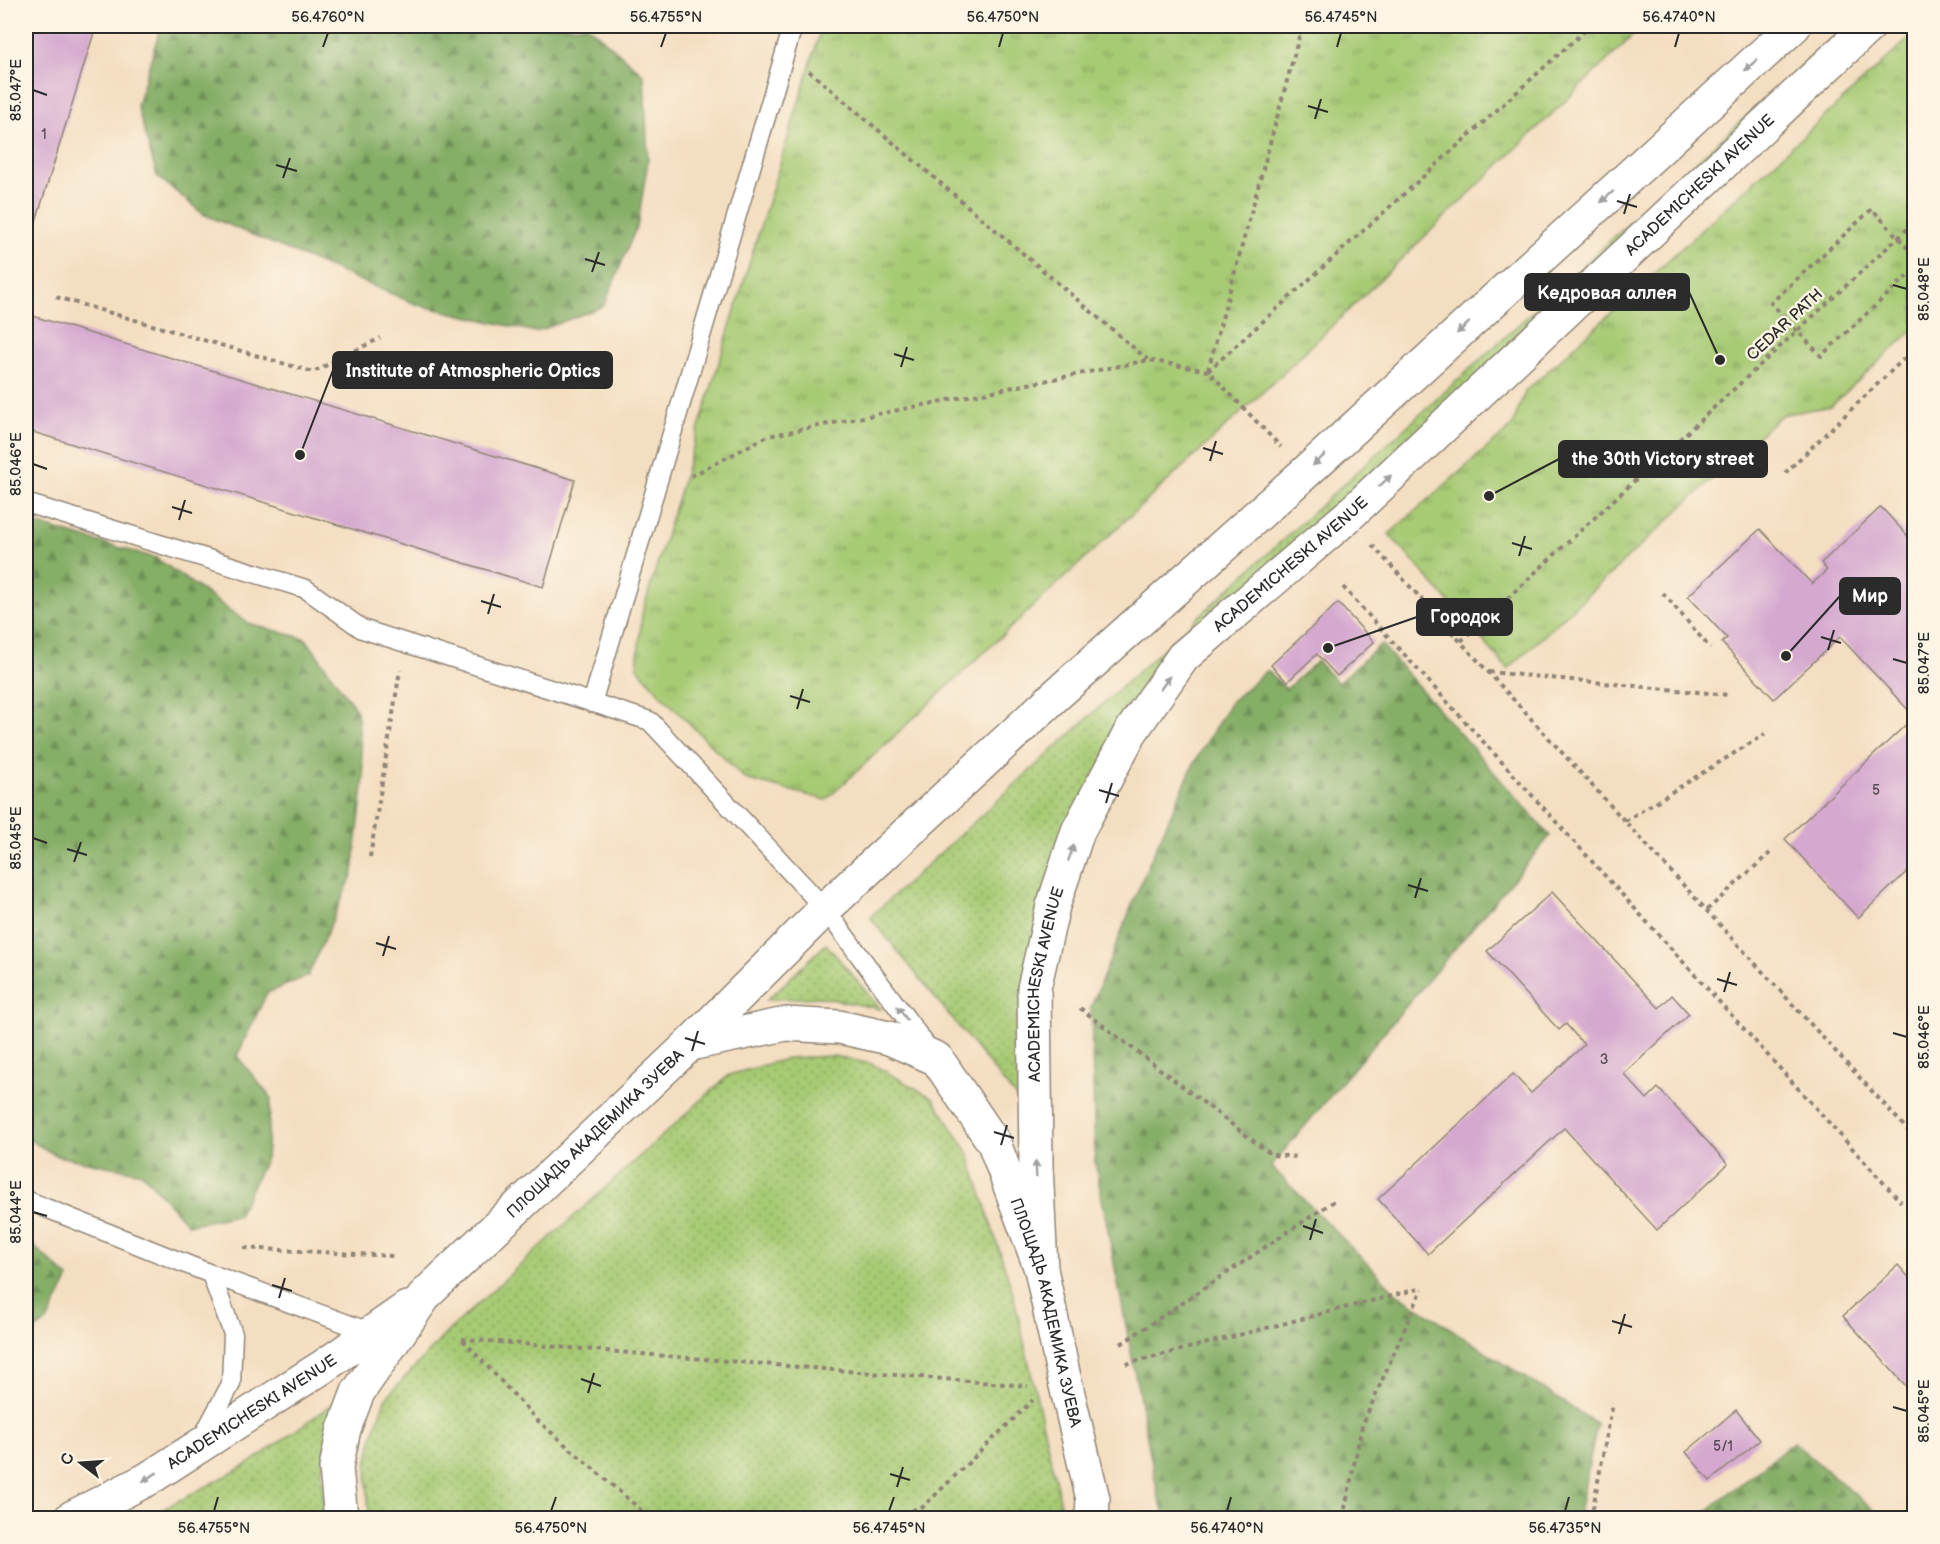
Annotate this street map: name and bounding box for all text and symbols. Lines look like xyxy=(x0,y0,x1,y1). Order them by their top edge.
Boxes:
text: 56.4760°N xyxy=(291,8,365,27)
text: 56.4755°N xyxy=(630,8,702,27)
text: 56.4750°N xyxy=(967,8,1039,27)
text: 56.4745°N xyxy=(1305,8,1377,27)
text: 56.4740°N xyxy=(1642,8,1716,27)
one-way arrow xyxy=(1743,58,1758,72)
text: 85.047°E xyxy=(7,59,26,121)
street label: ACADEMICHESKI AVENUE xyxy=(1621,110,1778,260)
house number: 1 xyxy=(41,126,47,143)
one-way arrow xyxy=(1599,190,1614,204)
text: 85.048°E xyxy=(1915,257,1934,321)
callout: Кедровая аллея xyxy=(1525,274,1689,310)
text: Кедровая аллея xyxy=(1537,283,1677,304)
street label: CEDAR PATH xyxy=(1743,285,1827,365)
one-way arrow xyxy=(1455,321,1470,335)
callout: Institute of Atmospheric Optics xyxy=(333,352,612,388)
text: Institute of Atmospheric Optics xyxy=(345,361,601,382)
text: 85.046°E xyxy=(7,432,26,496)
callout: the 30th Victory street xyxy=(1559,441,1767,477)
text: the 30th Victory street xyxy=(1571,449,1754,470)
one-way arrow xyxy=(1311,453,1326,467)
one-way arrow xyxy=(1377,475,1392,488)
street label: ACADEMICHESKI AVENUE xyxy=(1210,493,1372,636)
callout: Мир xyxy=(1840,578,1900,614)
text: Мир xyxy=(1852,586,1888,607)
callout: Городок xyxy=(1417,599,1512,635)
text: Городок xyxy=(1430,607,1500,628)
text: 85.047°E xyxy=(1915,632,1934,694)
one-way arrow xyxy=(1159,675,1170,691)
house number: 5 xyxy=(1872,782,1880,799)
text: 85.045°E xyxy=(7,806,26,870)
one-way arrow xyxy=(1066,844,1076,862)
street label: ACADEMICHESKI AVENUE xyxy=(1024,884,1068,1082)
one-way arrow xyxy=(896,1005,908,1021)
text: 85.046°E xyxy=(1915,1005,1934,1069)
street label: ПЛОЩАДЬ АКАДЕМИКА ЗУЕВА xyxy=(503,1045,688,1222)
house number: 3 xyxy=(1600,1051,1608,1068)
one-way arrow xyxy=(1031,1160,1041,1179)
text: 85.044°E xyxy=(7,1180,26,1244)
street label: ПЛОЩАДЬ АКАДЕМИКА ЗУЕВА xyxy=(1006,1195,1085,1429)
street label: ACADEMICHESKI AVENUE xyxy=(164,1351,340,1474)
text: 85.045°E xyxy=(1915,1379,1934,1443)
north arrow xyxy=(51,1433,111,1493)
house number: 5/1 xyxy=(1713,1438,1733,1455)
text: С xyxy=(57,1451,79,1467)
one-way arrow xyxy=(142,1472,158,1483)
text: 56.4755°N xyxy=(178,1519,250,1538)
text: 56.4750°N xyxy=(515,1519,587,1538)
text: 56.4745°N xyxy=(853,1519,925,1538)
text: 56.4740°N xyxy=(1190,1519,1264,1538)
text: 56.4735°N xyxy=(1528,1519,1602,1538)

